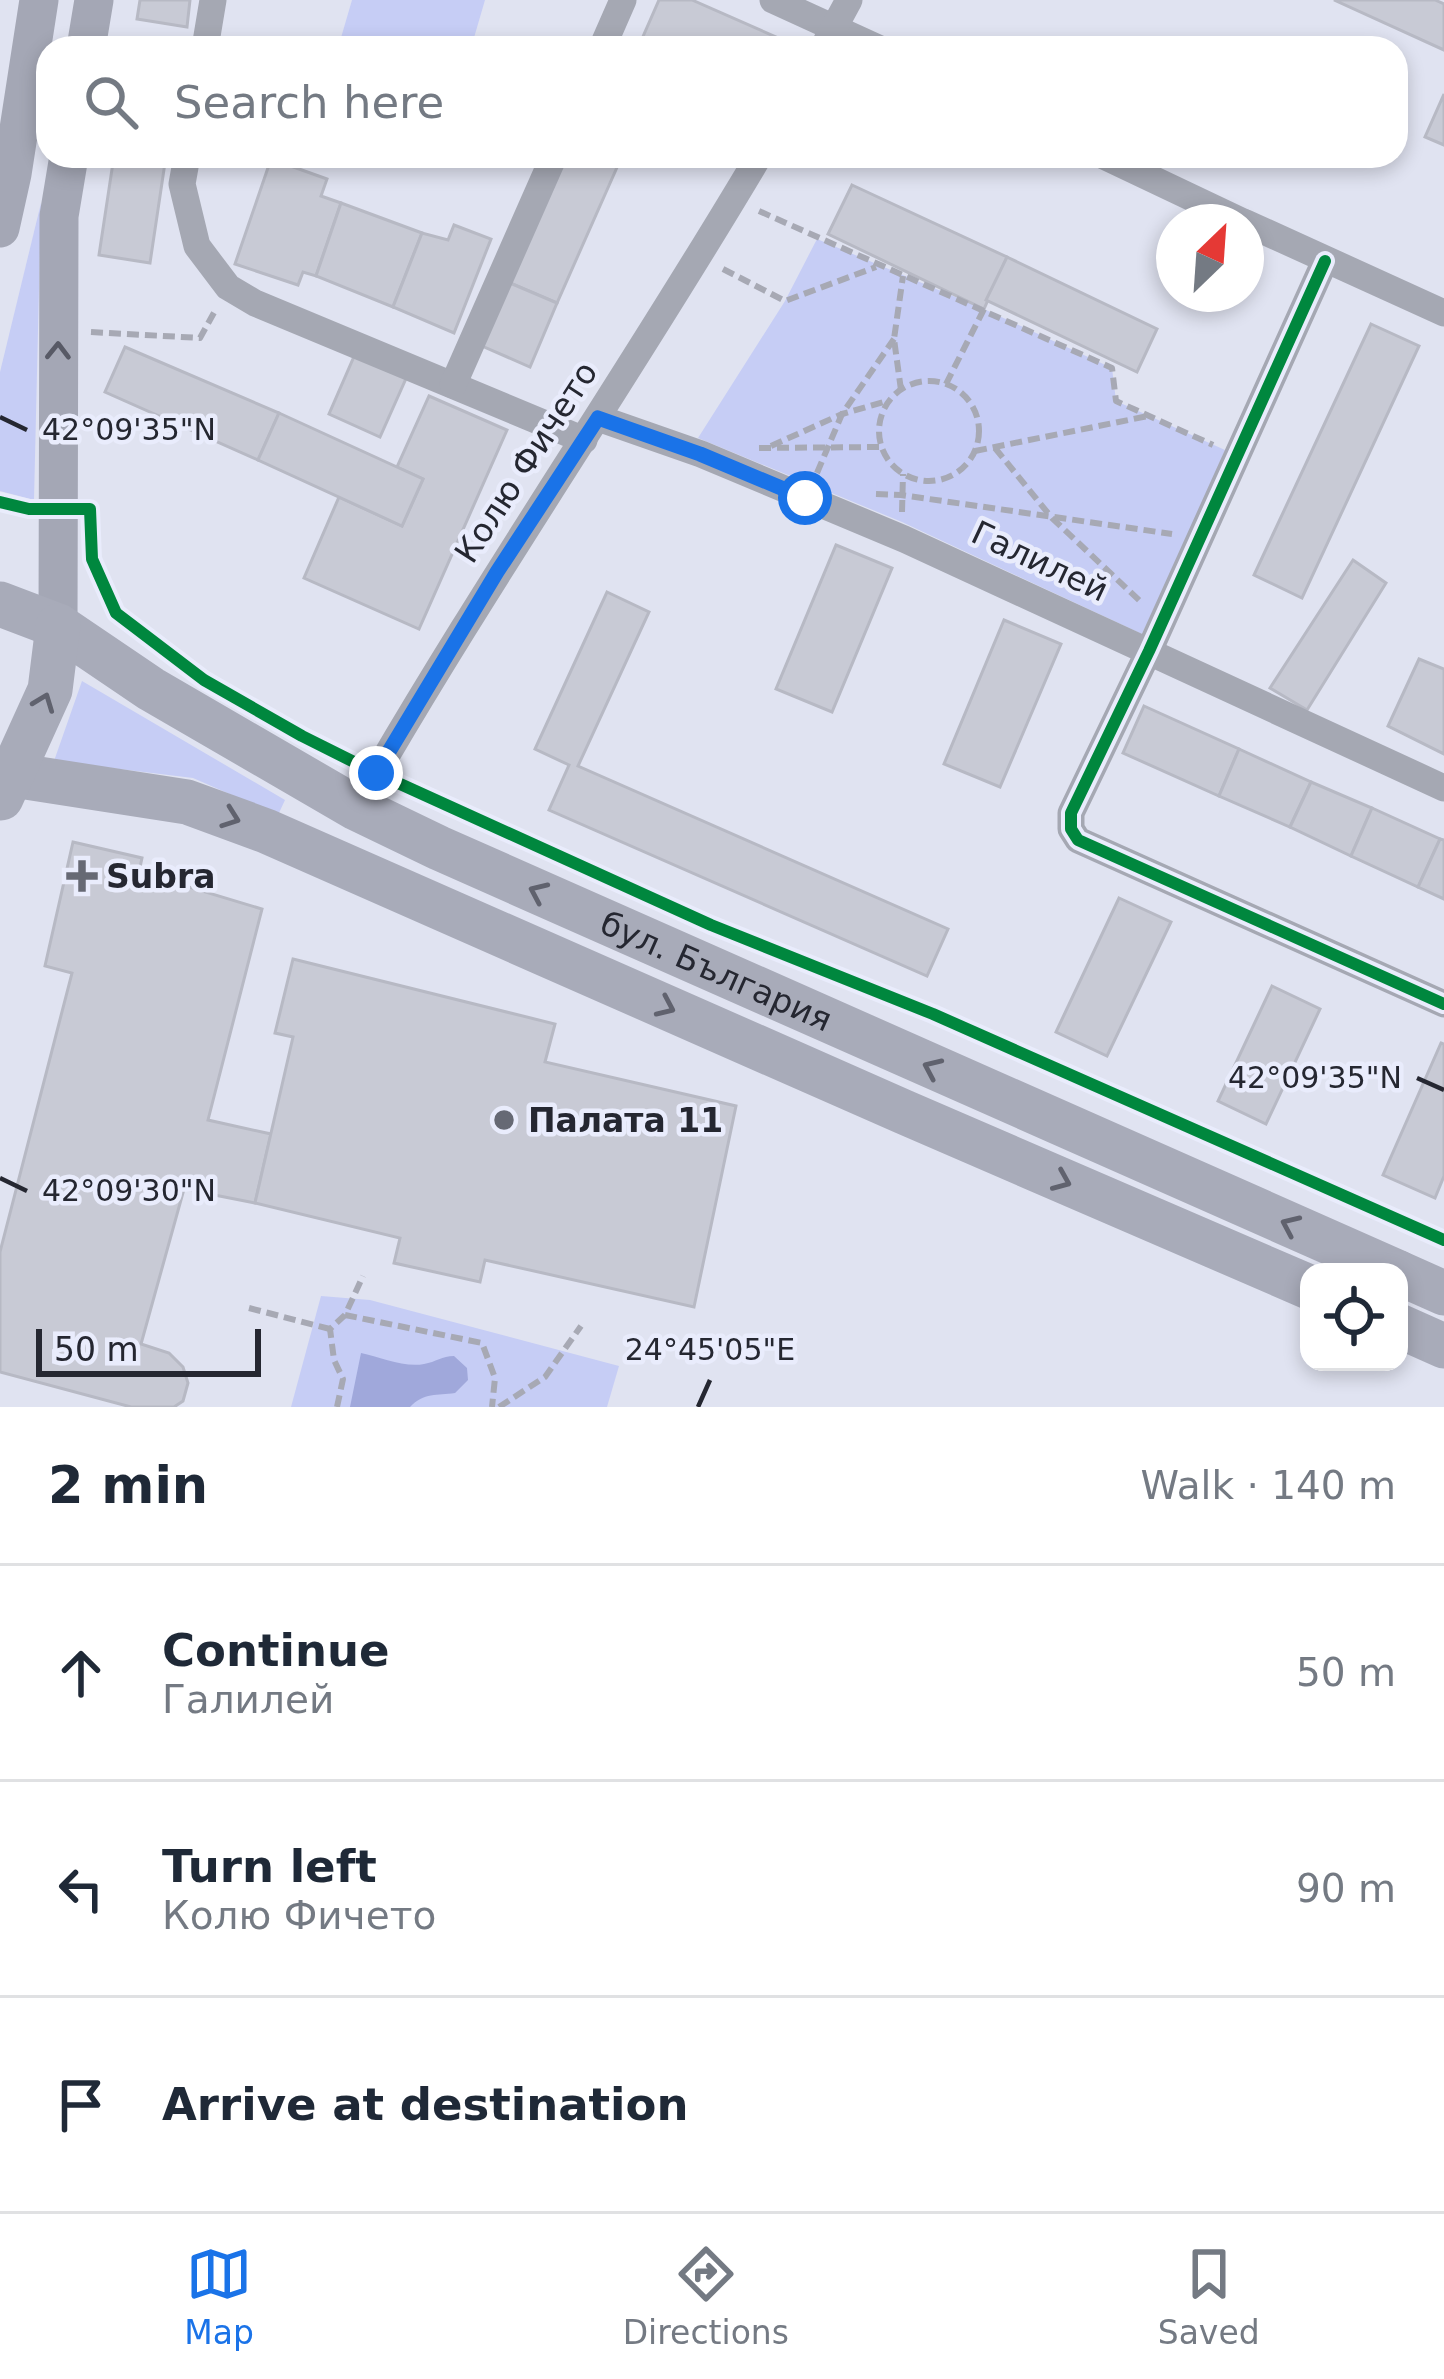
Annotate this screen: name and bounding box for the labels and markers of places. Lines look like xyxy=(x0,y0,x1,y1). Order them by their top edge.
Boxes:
place label: Subra xyxy=(106,857,215,896)
marker: Subra xyxy=(69,863,95,889)
place label: Палата 11 xyxy=(528,1101,723,1140)
marker: Палата 11 xyxy=(491,1107,517,1133)

